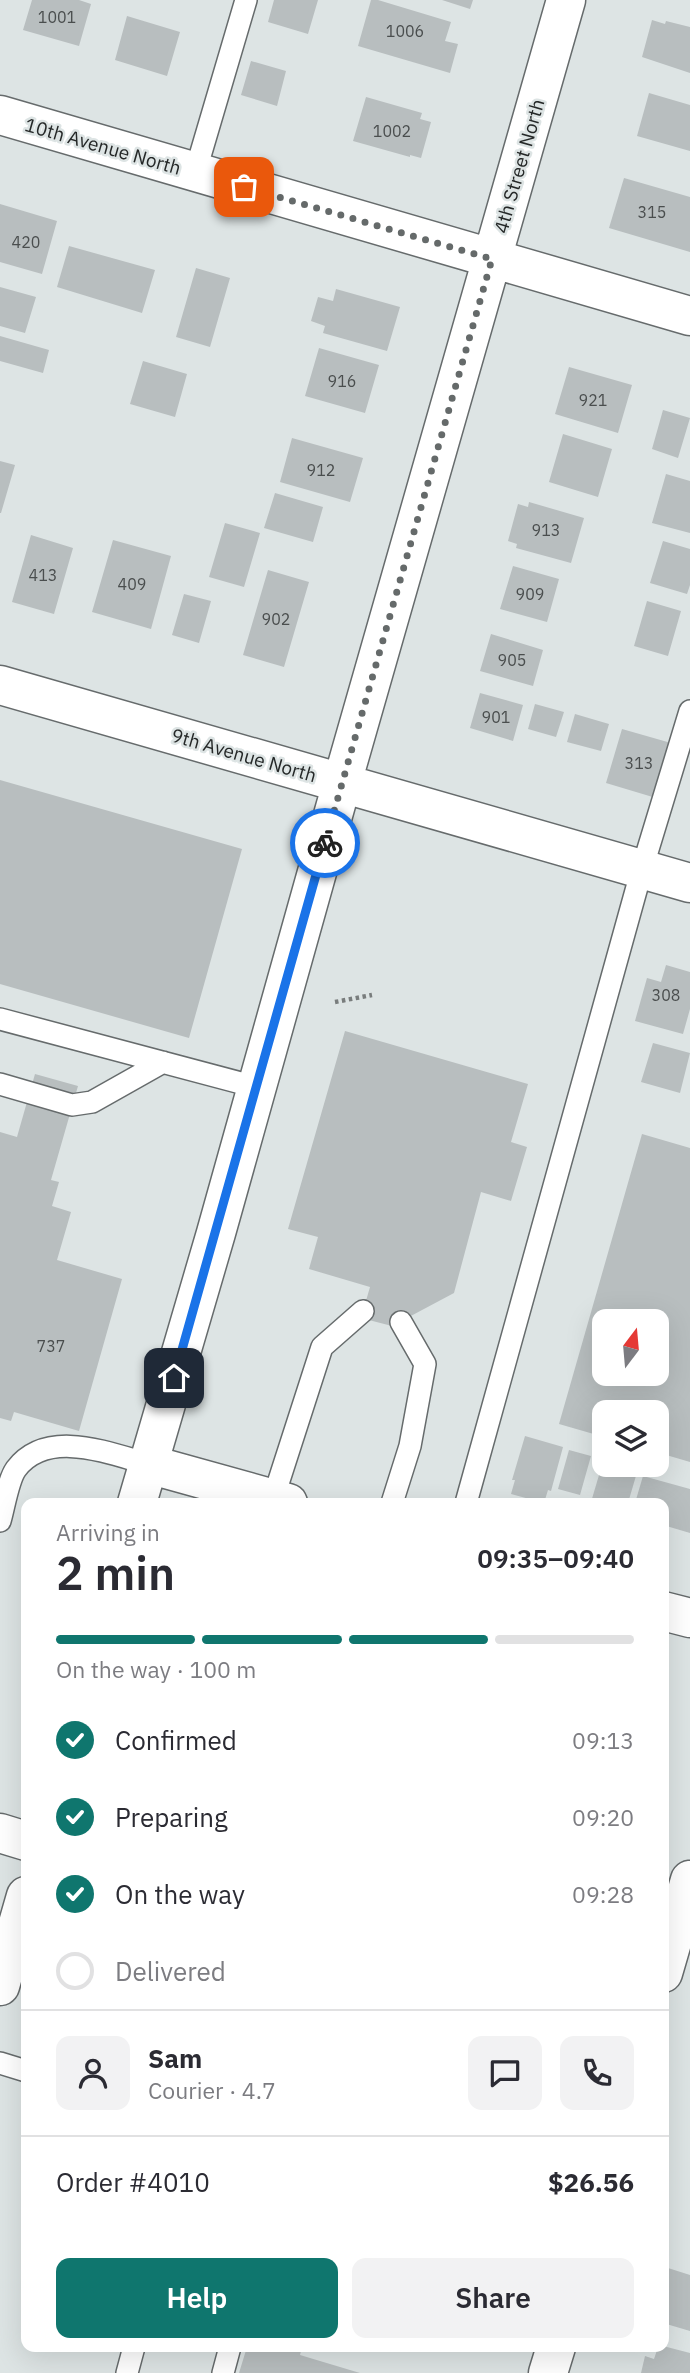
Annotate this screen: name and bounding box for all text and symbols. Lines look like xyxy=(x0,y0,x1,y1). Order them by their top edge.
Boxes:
house number: 1001 xyxy=(38,7,76,27)
house number: 1006 xyxy=(386,21,424,41)
street label: 4th Street North xyxy=(488,96,550,236)
street label: 10th Avenue North xyxy=(22,112,184,180)
house number: 1002 xyxy=(373,121,411,141)
pin xyxy=(214,157,274,217)
icon: bag xyxy=(225,168,263,206)
house number: 315 xyxy=(638,202,666,222)
house number: 420 xyxy=(12,232,40,252)
house number: 916 xyxy=(328,371,356,391)
house number: 921 xyxy=(579,390,607,410)
house number: 912 xyxy=(307,460,335,480)
house number: 913 xyxy=(532,520,560,540)
house number: 413 xyxy=(29,565,57,585)
house number: 409 xyxy=(118,574,146,594)
house number: 909 xyxy=(516,584,544,604)
house number: 902 xyxy=(262,609,290,629)
house number: 905 xyxy=(498,650,526,670)
house number: 901 xyxy=(482,707,510,727)
street label: 9th Avenue North xyxy=(169,723,319,787)
house number: 313 xyxy=(625,753,653,773)
courier xyxy=(290,808,360,878)
icon: bike xyxy=(306,824,344,862)
house number: 308 xyxy=(652,985,680,1005)
north arrow xyxy=(592,1309,668,1386)
map controls xyxy=(592,1309,669,1477)
house number: 737 xyxy=(37,1336,65,1356)
pin xyxy=(144,1348,204,1408)
icon: home xyxy=(155,1359,193,1397)
button: layers xyxy=(592,1400,669,1477)
text: Arriving in xyxy=(56,1517,160,1547)
text: 09:35–09:40 xyxy=(477,1541,634,1575)
text: 2 min xyxy=(56,1543,175,1603)
text: On the way · 100 m xyxy=(56,1654,256,1684)
icon: check xyxy=(56,1721,94,1759)
text: Confirmed xyxy=(115,1723,237,1757)
text: 09:13 xyxy=(572,1725,634,1755)
icon: check xyxy=(56,1798,94,1836)
text: Preparing xyxy=(115,1800,228,1834)
text: 09:20 xyxy=(572,1802,634,1832)
icon: check xyxy=(56,1875,94,1913)
text: On the way xyxy=(115,1877,245,1911)
text: 09:28 xyxy=(572,1879,634,1909)
text: Delivered xyxy=(115,1954,226,1988)
button: person xyxy=(56,2036,130,2110)
button: chat xyxy=(468,2036,542,2110)
button: phone xyxy=(560,2036,634,2110)
text: Sam xyxy=(148,2041,202,2075)
text: Courier · 4.7 xyxy=(148,2075,276,2105)
text: Order #4010 xyxy=(56,2165,210,2199)
text: $26.56 xyxy=(548,2165,634,2199)
button: Help xyxy=(56,2258,338,2338)
button: Share xyxy=(352,2258,634,2338)

